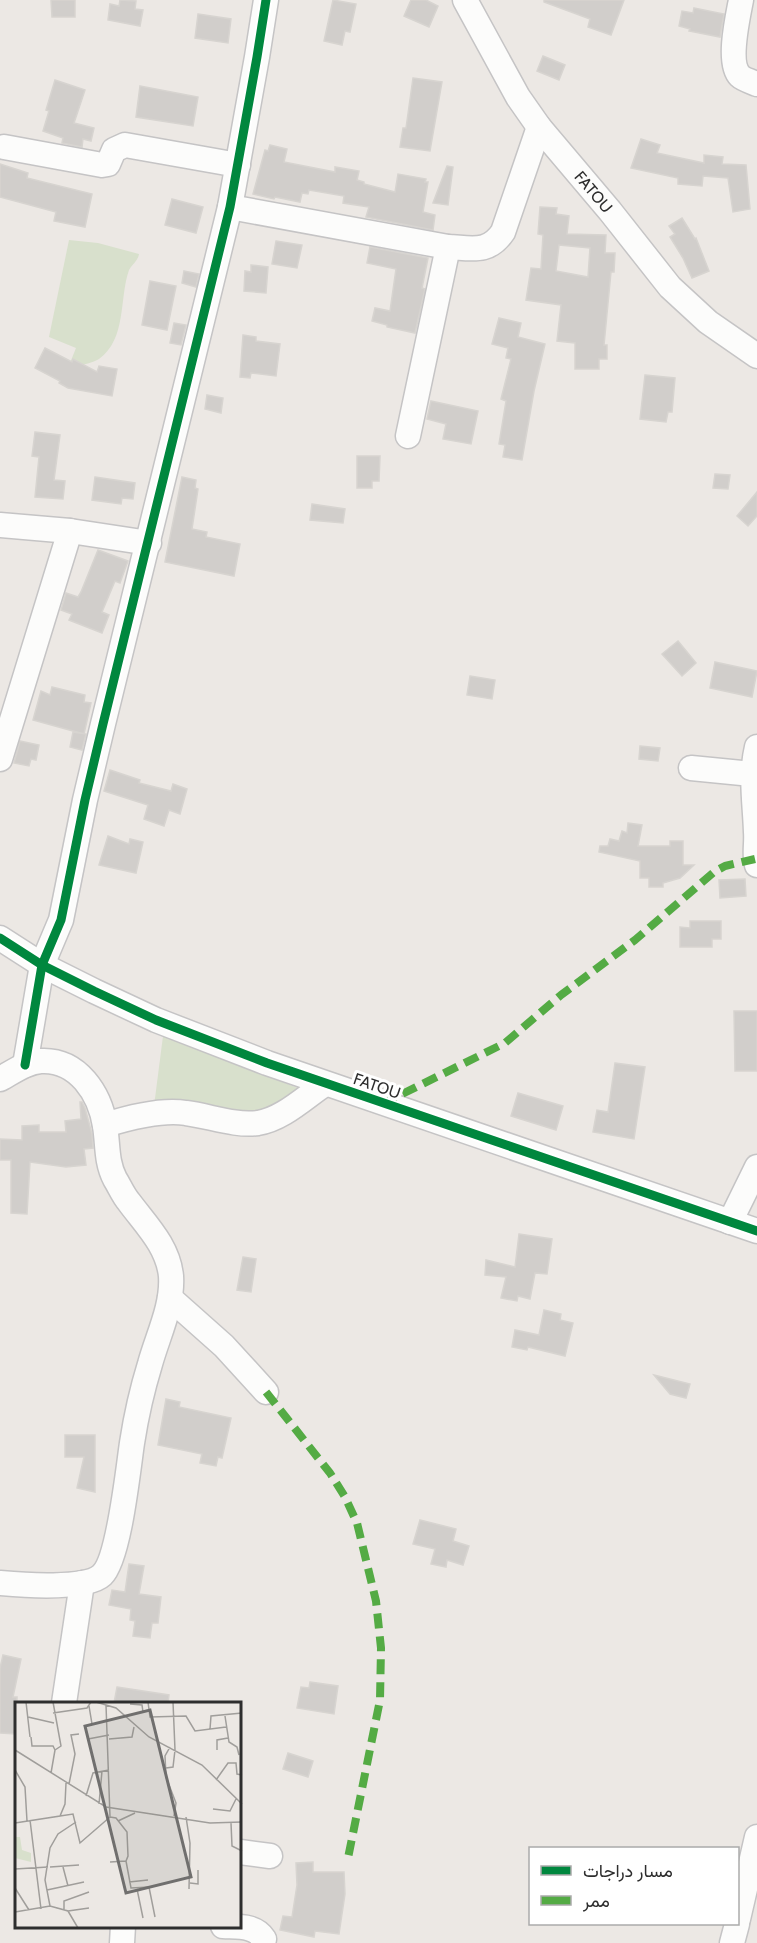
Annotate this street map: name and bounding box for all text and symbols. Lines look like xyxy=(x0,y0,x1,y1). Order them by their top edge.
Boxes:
street label: FATOU xyxy=(571,167,617,216)
street label: FATOU xyxy=(351,1069,403,1103)
inset map xyxy=(15,1702,242,1928)
legend xyxy=(529,1847,739,1925)
text: مسار دراجات xyxy=(583,1860,673,1882)
text: ممر xyxy=(582,1890,610,1912)

